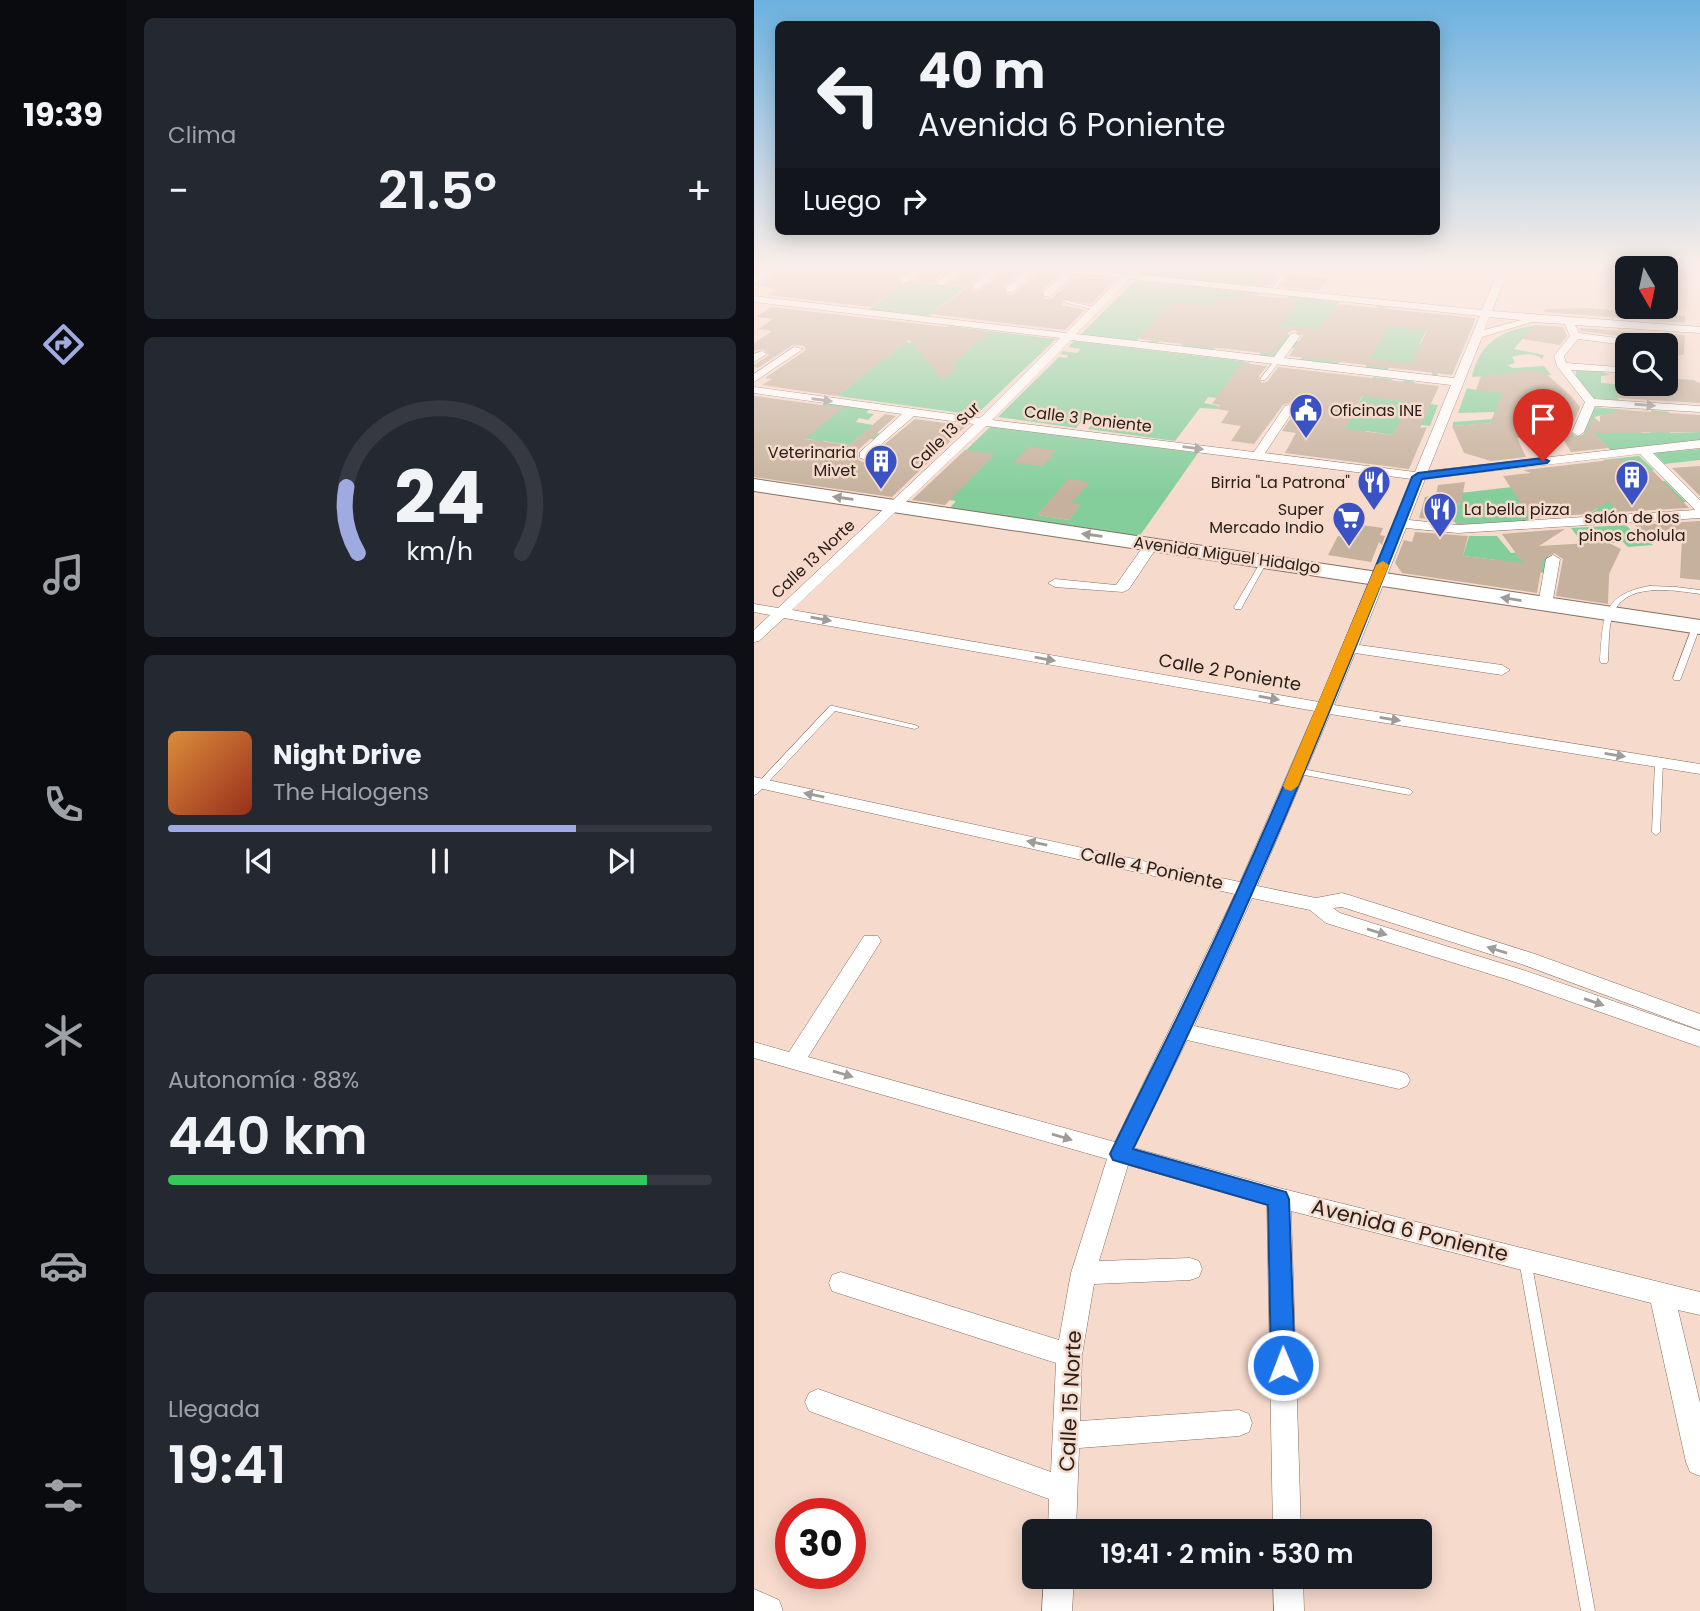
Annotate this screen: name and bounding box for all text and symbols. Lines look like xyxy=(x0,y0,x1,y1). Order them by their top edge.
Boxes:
text: 40 m xyxy=(918,37,1045,105)
icon: left xyxy=(803,49,894,140)
text: 19:39 xyxy=(23,92,103,137)
text: Avenida 6 Poniente xyxy=(918,102,1226,147)
text: Clima xyxy=(168,119,236,151)
text: 21.5° xyxy=(378,154,497,227)
text: − xyxy=(168,164,189,217)
text: + xyxy=(686,164,712,217)
icon: right xyxy=(895,182,933,220)
text: Luego xyxy=(803,183,881,219)
north arrow xyxy=(1615,256,1678,318)
map controls xyxy=(1615,256,1678,396)
icon: directions xyxy=(39,320,88,369)
button: search xyxy=(1615,333,1678,396)
pin xyxy=(1513,389,1573,461)
public building icon: Oficinas INE xyxy=(1287,391,1325,440)
one-way arrow xyxy=(811,394,833,405)
street label: Calle 13 Sur xyxy=(905,397,985,475)
place label: Oficinas INE xyxy=(1330,399,1423,422)
street label: Calle 3 Poniente xyxy=(1023,400,1153,438)
icon: arrive xyxy=(1524,400,1562,438)
one-way arrow xyxy=(1635,400,1657,411)
place label: Veterinaria Mivet xyxy=(768,441,856,482)
building icon: Veterinaria Mivet xyxy=(862,442,900,491)
one-way arrow xyxy=(1182,443,1204,454)
text: 24 xyxy=(395,447,485,548)
building icon: salón de los pinos cholula xyxy=(1613,458,1651,507)
restaurant icon: Birria "La Patrona" xyxy=(1355,463,1393,512)
place label: Birria "La Patrona" xyxy=(1211,471,1350,494)
restaurant icon: La bella pizza xyxy=(1421,490,1459,539)
one-way arrow xyxy=(831,492,853,503)
place label: Super Mercado Indio xyxy=(1209,498,1324,539)
place label: La bella pizza xyxy=(1464,498,1570,521)
supermarket icon: Super Mercado Indio xyxy=(1330,499,1368,548)
place label: salón de los pinos cholula xyxy=(1579,506,1685,547)
street label: Calle 13 Norte xyxy=(766,514,860,604)
one-way arrow xyxy=(1081,529,1103,540)
street label: Avenida Miguel Hidalgo xyxy=(1132,531,1322,579)
text: km/h xyxy=(407,534,473,569)
icon: music xyxy=(39,550,88,599)
one-way arrow xyxy=(1500,593,1522,604)
one-way arrow xyxy=(810,614,832,625)
street label: Calle 2 Poniente xyxy=(1157,647,1303,697)
one-way arrow xyxy=(1034,654,1056,665)
one-way arrow xyxy=(1258,693,1280,704)
one-way arrow xyxy=(1379,714,1401,725)
text: Night Drive xyxy=(273,737,421,773)
one-way arrow xyxy=(1604,750,1626,761)
text: The Halogens xyxy=(273,776,429,808)
icon: phone xyxy=(39,780,88,829)
one-way arrow xyxy=(803,789,825,800)
one-way arrow xyxy=(1026,837,1048,848)
street label: Calle 4 Poniente xyxy=(1078,841,1226,895)
icon: previous xyxy=(240,842,278,880)
icon: pause xyxy=(421,842,459,880)
icon: next xyxy=(602,842,640,880)
one-way arrow xyxy=(1367,927,1388,938)
one-way arrow xyxy=(1486,944,1507,954)
one-way arrow xyxy=(1583,997,1604,1008)
icon: climate xyxy=(39,1011,88,1060)
text: Autonomía · 88% xyxy=(168,1064,359,1096)
one-way arrow xyxy=(833,1069,855,1080)
text: 440 km xyxy=(168,1099,368,1172)
one-way arrow xyxy=(1051,1132,1073,1143)
street label: Avenida 6 Poniente xyxy=(1309,1192,1511,1268)
icon: car xyxy=(39,1241,88,1290)
position arrow xyxy=(1246,1328,1320,1402)
street label: Calle 15 Norte xyxy=(1052,1330,1088,1472)
text: Llegada xyxy=(168,1393,260,1425)
text: 19:41 xyxy=(168,1428,286,1501)
icon: filters xyxy=(39,1471,88,1520)
speed limit sign: 30 xyxy=(775,1498,866,1589)
text: 19:41 · 2 min · 530 m xyxy=(1100,1536,1354,1572)

